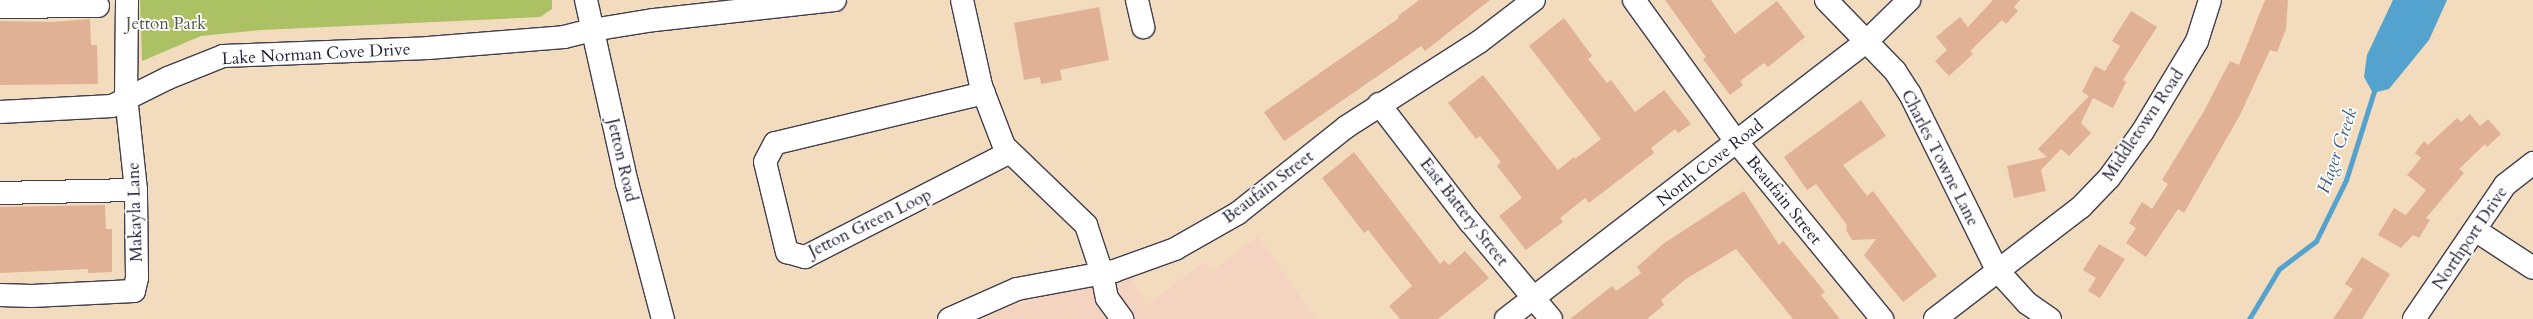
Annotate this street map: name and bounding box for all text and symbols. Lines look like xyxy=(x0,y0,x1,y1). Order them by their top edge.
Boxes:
park label: Jetton Park xyxy=(126,14,206,34)
street label: Lake Norman Cove Drive xyxy=(221,39,411,69)
street label: Middletown Road xyxy=(2098,65,2188,185)
street label: Charles Towne Lane xyxy=(1897,86,1983,230)
water label: Hager Creek xyxy=(2313,105,2363,197)
street label: North Cove Road xyxy=(1653,115,1767,211)
street label: Jetton Road xyxy=(603,116,641,204)
street label: Beaufain Street xyxy=(1219,146,1317,228)
street label: Beaufain Street xyxy=(1742,151,1826,249)
street label: East Battery Street xyxy=(1415,154,1513,270)
street label: Makayla Lane xyxy=(123,162,147,262)
street label: Northport Drive xyxy=(2428,183,2512,293)
street label: Jetton Green Loop xyxy=(805,184,935,262)

